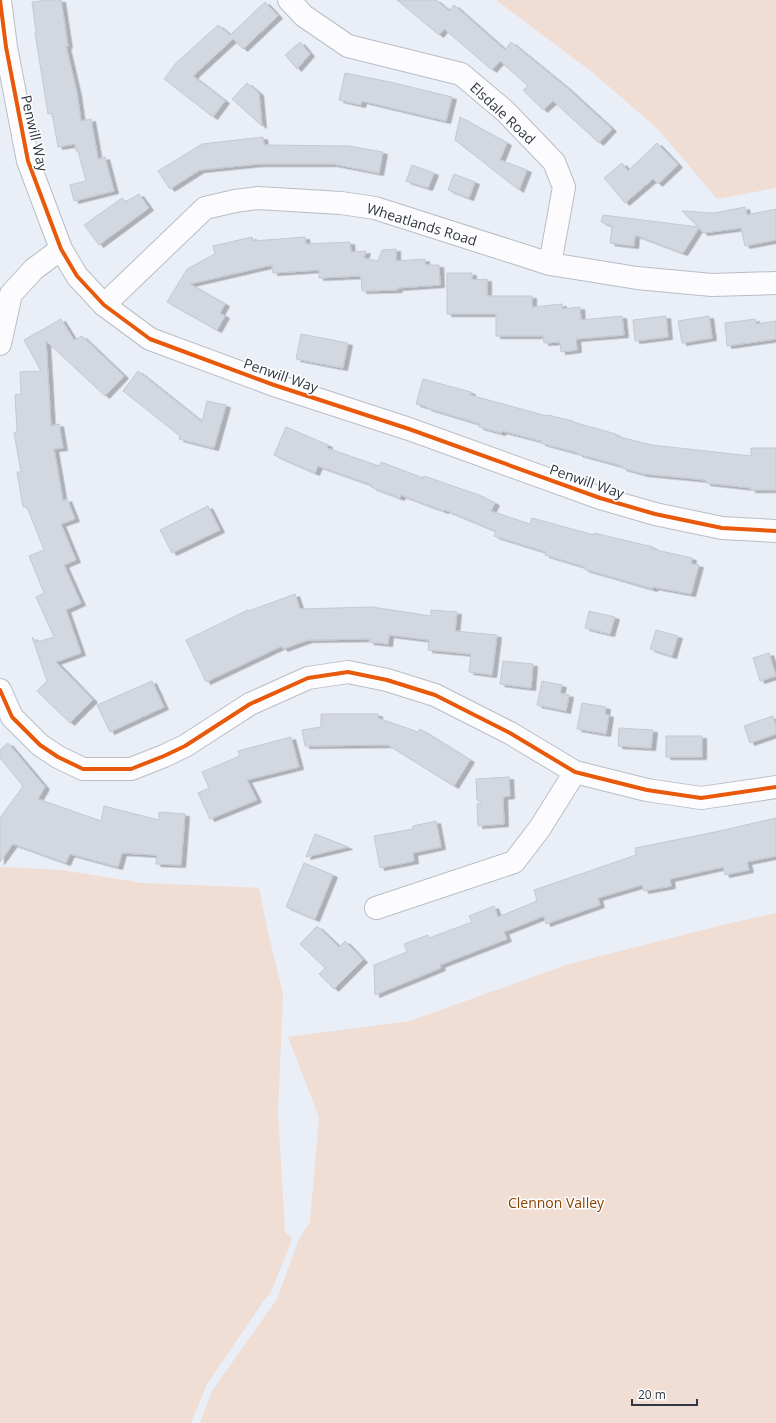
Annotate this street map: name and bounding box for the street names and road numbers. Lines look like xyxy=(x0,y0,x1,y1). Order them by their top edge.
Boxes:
street label: Elsdale Road xyxy=(466,78,540,148)
street label: Penwill Way xyxy=(17,93,53,174)
street label: Wheatlands Road xyxy=(365,198,479,250)
street label: Penwill Way xyxy=(241,353,322,397)
street label: Penwill Way xyxy=(547,459,628,503)

